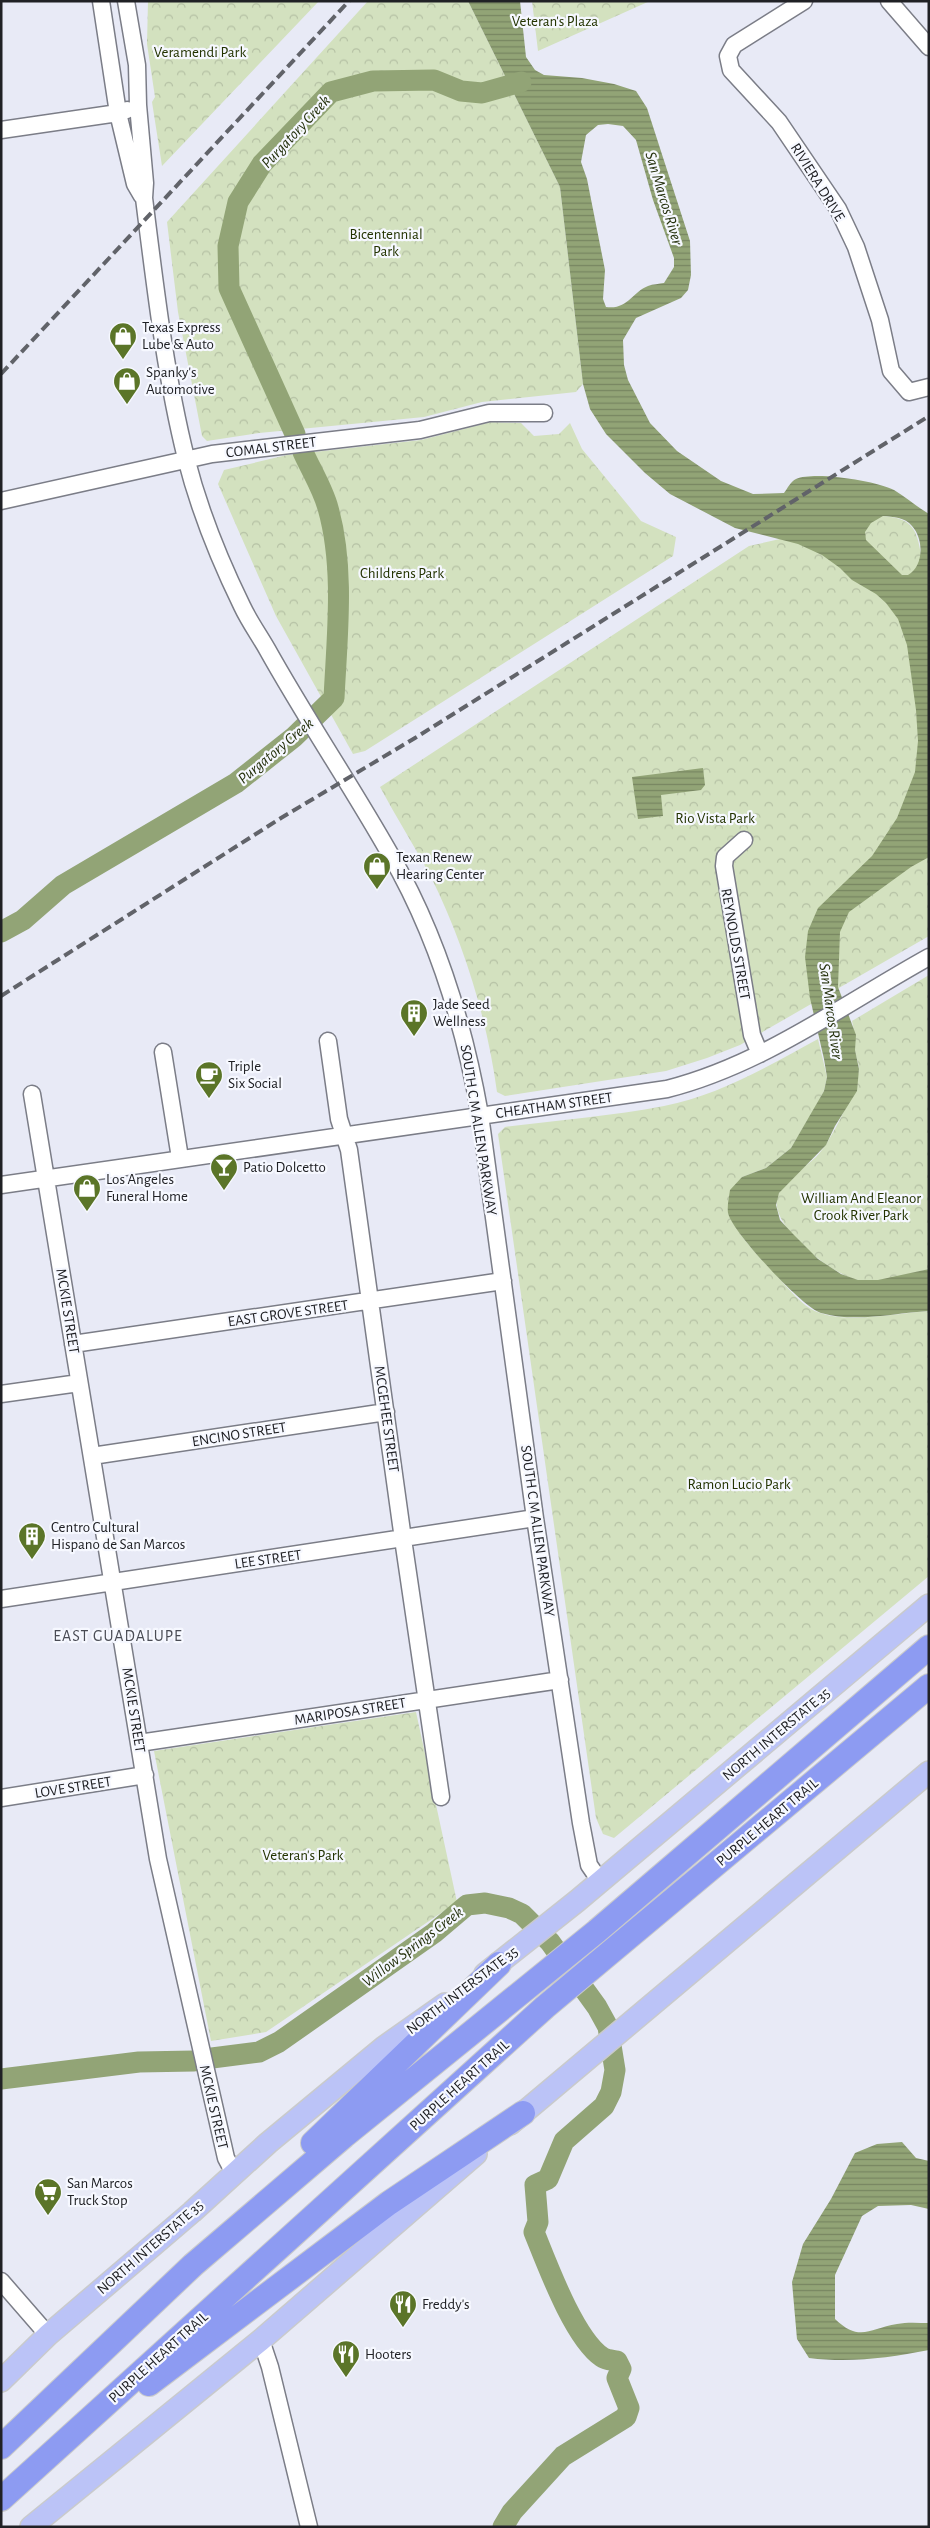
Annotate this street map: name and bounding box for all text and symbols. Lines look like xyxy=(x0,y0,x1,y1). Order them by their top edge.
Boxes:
park label: Veteran's Plaza xyxy=(512,14,598,29)
park label: Veramendi Park xyxy=(154,45,246,60)
water label: Purgatory Creek xyxy=(258,92,333,171)
street label: RIVIERA DRIVE xyxy=(788,141,847,224)
water label: San Marcos River xyxy=(642,150,686,248)
park label: Bicentennial Park xyxy=(349,227,423,259)
place label: Texas Express Lube & Auto xyxy=(142,320,221,352)
shop icon: Texas Express Lube & Auto xyxy=(108,321,138,360)
place label: Spanky's Automotive xyxy=(146,365,215,397)
shop icon: Spanky's Automotive xyxy=(112,366,142,405)
street label: COMAL STREET xyxy=(225,434,318,460)
park label: Childrens Park xyxy=(360,566,444,581)
water label: Purgatory Creek xyxy=(235,715,316,787)
park label: Rio Vista Park xyxy=(675,811,755,826)
place label: Texan Renew Hearing Center xyxy=(396,850,484,882)
shop icon: Texan Renew Hearing Center xyxy=(362,851,392,890)
street label: REYNOLDS STREET xyxy=(718,887,753,1002)
water label: San Marcos River xyxy=(816,962,846,1061)
place label: Jade Seed Wellness xyxy=(433,997,490,1029)
building icon: Jade Seed Wellness xyxy=(399,998,429,1037)
street label: SOUTH C M ALLEN PARKWAY xyxy=(458,1043,499,1217)
place label: Triple Six Social xyxy=(228,1059,282,1091)
cafe icon: Triple Six Social xyxy=(194,1060,224,1099)
street label: CHEATHAM STREET xyxy=(495,1090,614,1121)
bar icon: Patio Dolcetto xyxy=(209,1152,239,1191)
place label: Patio Dolcetto xyxy=(243,1160,326,1175)
place label: Los Angeles Funeral Home xyxy=(106,1172,188,1204)
shop icon: Los Angeles Funeral Home xyxy=(72,1173,102,1212)
park label: William And Eleanor Crook River Park xyxy=(801,1191,921,1223)
street label: MCKIE STREET xyxy=(53,1267,82,1355)
street label: EAST GROVE STREET xyxy=(227,1298,350,1329)
street label: MCGEHEE STREET xyxy=(372,1365,401,1474)
street label: ENCINO STREET xyxy=(191,1420,288,1449)
street label: SOUTH C M ALLEN PARKWAY xyxy=(518,1444,557,1618)
park label: Ramon Lucio Park xyxy=(687,1477,791,1492)
place label: Centro Cultural Hispano de San Marcos xyxy=(51,1520,185,1552)
building icon: Centro Cultural Hispano de San Marcos xyxy=(17,1521,47,1560)
street label: LEE STREET xyxy=(234,1547,303,1572)
district label: EAST GUADALUPE xyxy=(53,1628,183,1644)
street label: MCKIE STREET xyxy=(119,1666,148,1754)
street label: NORTH INTERSTATE 35 xyxy=(720,1685,833,1784)
street label: MARIPOSA STREET xyxy=(293,1695,408,1728)
street label: LOVE STREET xyxy=(34,1774,113,1801)
street label: PURPLE HEART TRAIL xyxy=(714,1775,822,1869)
park label: Veteran's Park xyxy=(263,1848,344,1863)
water label: Willow Springs Creek xyxy=(359,1904,467,1991)
street label: NORTH INTERSTATE 35 xyxy=(404,1944,521,2037)
street label: PURPLE HEART TRAIL xyxy=(407,2037,512,2134)
street label: MCKIE STREET xyxy=(197,2064,231,2151)
place label: San Marcos Truck Stop xyxy=(67,2176,133,2208)
supermarket icon: San Marcos Truck Stop xyxy=(33,2177,63,2216)
street label: NORTH INTERSTATE 35 xyxy=(94,2197,206,2297)
restaurant icon: Freddy's xyxy=(388,2289,418,2328)
place label: Freddy's xyxy=(422,2297,470,2312)
street label: PURPLE HEART TRAIL xyxy=(106,2309,211,2406)
restaurant icon: Hooters xyxy=(331,2339,361,2378)
place label: Hooters xyxy=(365,2347,412,2362)

